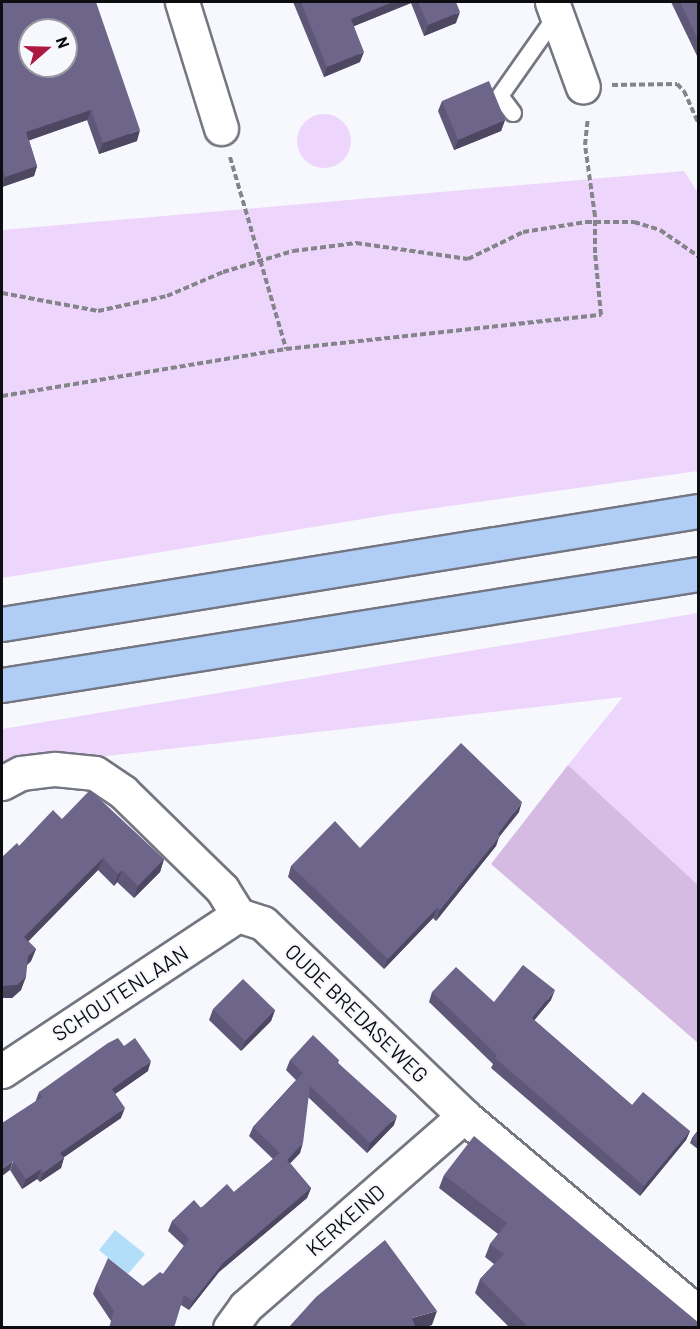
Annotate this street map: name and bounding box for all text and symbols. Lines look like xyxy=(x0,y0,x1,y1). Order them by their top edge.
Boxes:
north arrow xyxy=(18,18,78,78)
text: N xyxy=(53,34,74,51)
street label: OUDE BREDASEWEG xyxy=(280,938,434,1088)
street label: SCHOUTENLAAN xyxy=(47,940,193,1046)
street label: KERKEIND xyxy=(300,1179,390,1261)

